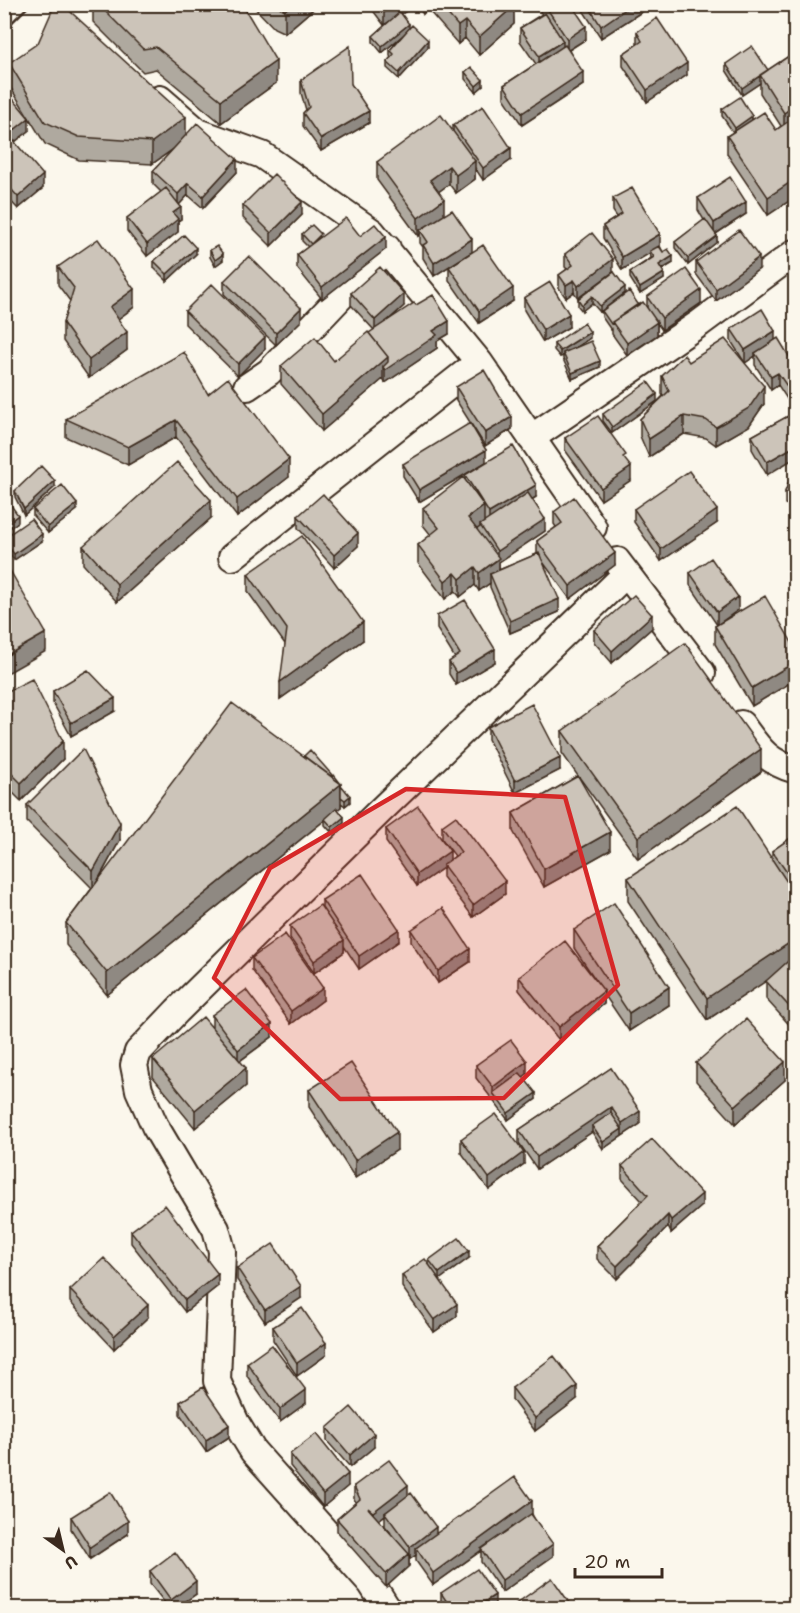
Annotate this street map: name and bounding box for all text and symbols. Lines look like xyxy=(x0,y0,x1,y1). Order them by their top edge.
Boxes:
north arrow xyxy=(33,1520,93,1580)
scale bar xyxy=(575,1541,662,1579)
text: U xyxy=(61,1550,82,1574)
text: 20 m xyxy=(584,1550,630,1574)

